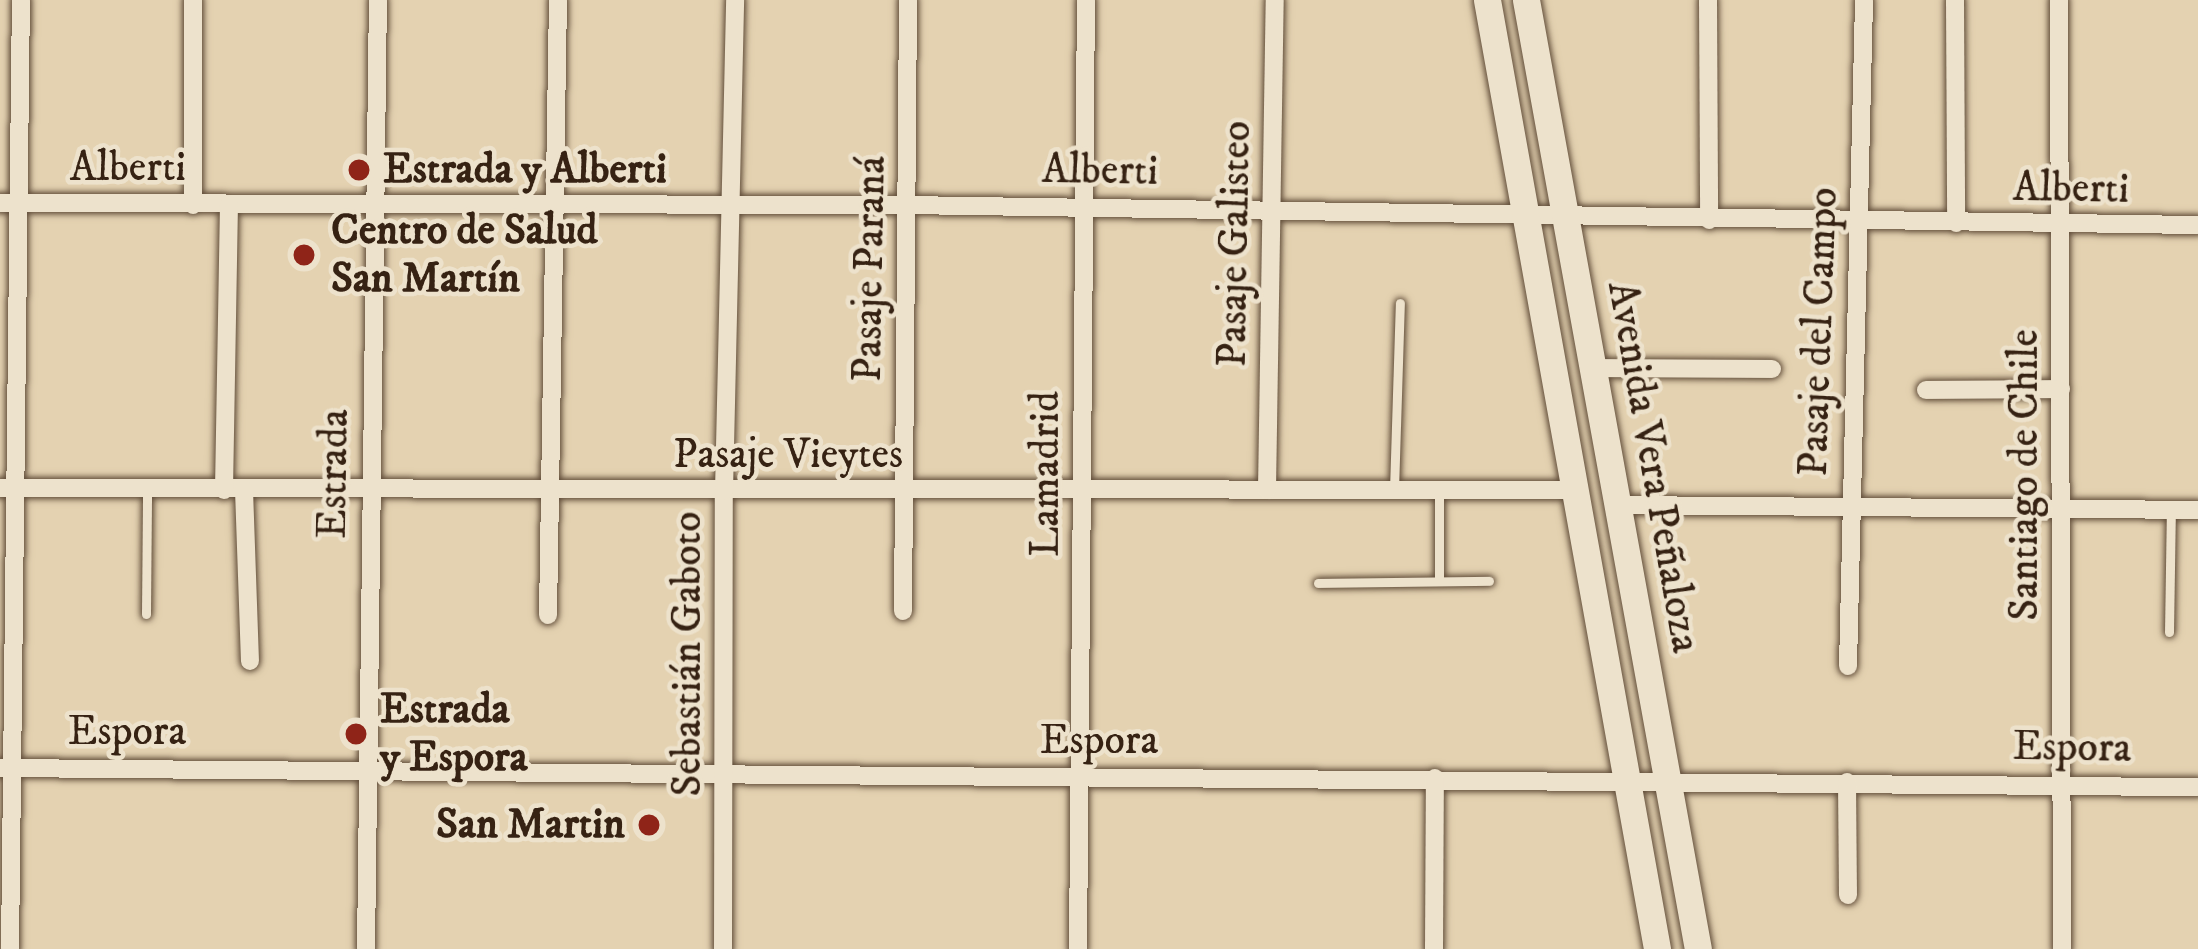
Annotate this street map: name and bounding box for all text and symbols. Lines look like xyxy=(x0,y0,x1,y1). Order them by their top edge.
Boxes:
street label: Pasaje Galisteo xyxy=(1208,120,1262,368)
street label: Alberti xyxy=(70,143,186,193)
place label: Estrada y Alberti xyxy=(383,145,667,195)
street label: Alberti xyxy=(1041,145,1159,197)
street label: Pasaje Paraná xyxy=(843,156,897,382)
marker: Estrada y Alberti xyxy=(346,157,372,183)
street label: Alberti xyxy=(2012,163,2130,215)
street label: Pasaje del Campo xyxy=(1789,187,1849,477)
place label: Centro de Salud San Martín xyxy=(331,206,597,304)
marker: Centro de Salud San Martín xyxy=(288,239,320,271)
street label: Avenida Vera Peñaloza xyxy=(1596,277,1710,657)
street label: Santiago de Chile xyxy=(2000,329,2050,621)
street label: Lamadrid xyxy=(1021,391,1071,557)
street label: Estrada xyxy=(308,409,360,539)
street label: Pasaje Vieytes xyxy=(673,430,903,480)
street label: Sebastián Gaboto xyxy=(663,511,713,797)
place label: Estrada y Espora xyxy=(380,685,528,783)
street label: Espora xyxy=(68,707,186,757)
street label: Espora xyxy=(1040,716,1158,766)
marker: Estrada y Espora xyxy=(343,721,369,747)
street label: Espora xyxy=(2012,722,2132,774)
place label: San Martin xyxy=(436,800,625,850)
marker: San Martin xyxy=(636,812,662,838)

